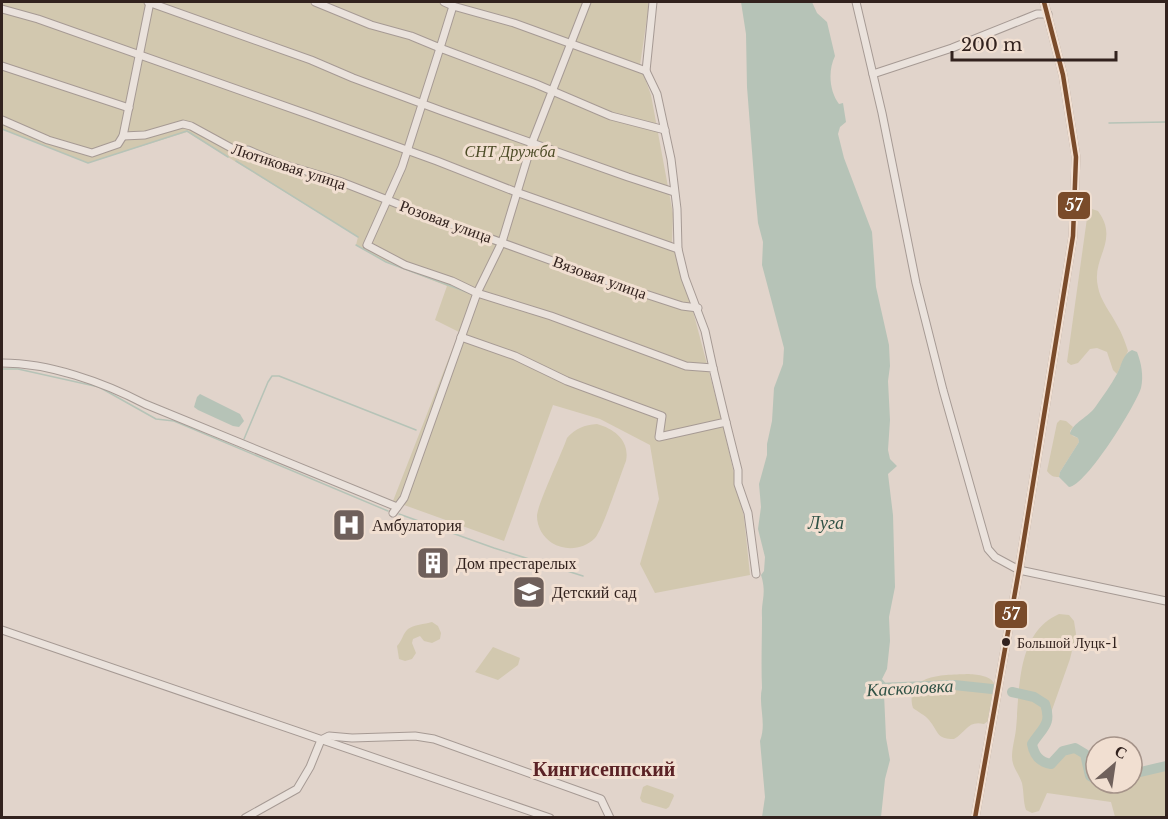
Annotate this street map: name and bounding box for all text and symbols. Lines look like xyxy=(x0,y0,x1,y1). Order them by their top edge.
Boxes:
scale bar xyxy=(952,24,1116,62)
text: 200 m xyxy=(961,34,1022,56)
street label: Лютиковая улица xyxy=(229,138,349,194)
park label: СНТ Дружба xyxy=(465,141,555,161)
line badge: 57 xyxy=(1057,191,1091,220)
street label: Розовая улица xyxy=(397,195,495,247)
text: 57 xyxy=(1065,195,1084,215)
street label: Вязовая улица xyxy=(550,251,650,303)
hospital icon: Амбулатория xyxy=(331,507,367,543)
water label: Луга xyxy=(807,512,844,534)
place label: Амбулатория xyxy=(372,515,463,535)
building icon: Дом престарелых xyxy=(415,545,451,581)
place label: Дом престарелых xyxy=(456,553,577,573)
school or university icon: Детский сад xyxy=(511,574,547,610)
place label: Детский сад xyxy=(552,582,637,602)
line badge: 57 xyxy=(994,600,1028,629)
text: 57 xyxy=(1002,604,1021,624)
place label: Большой Луцк-1 xyxy=(1017,634,1118,652)
marker: Большой Луцк-1 xyxy=(1000,636,1012,648)
water label: Касколовка xyxy=(865,675,954,701)
north arrow xyxy=(1084,735,1144,795)
text: С xyxy=(1111,740,1131,763)
district label: Кингисеппский xyxy=(533,757,675,781)

